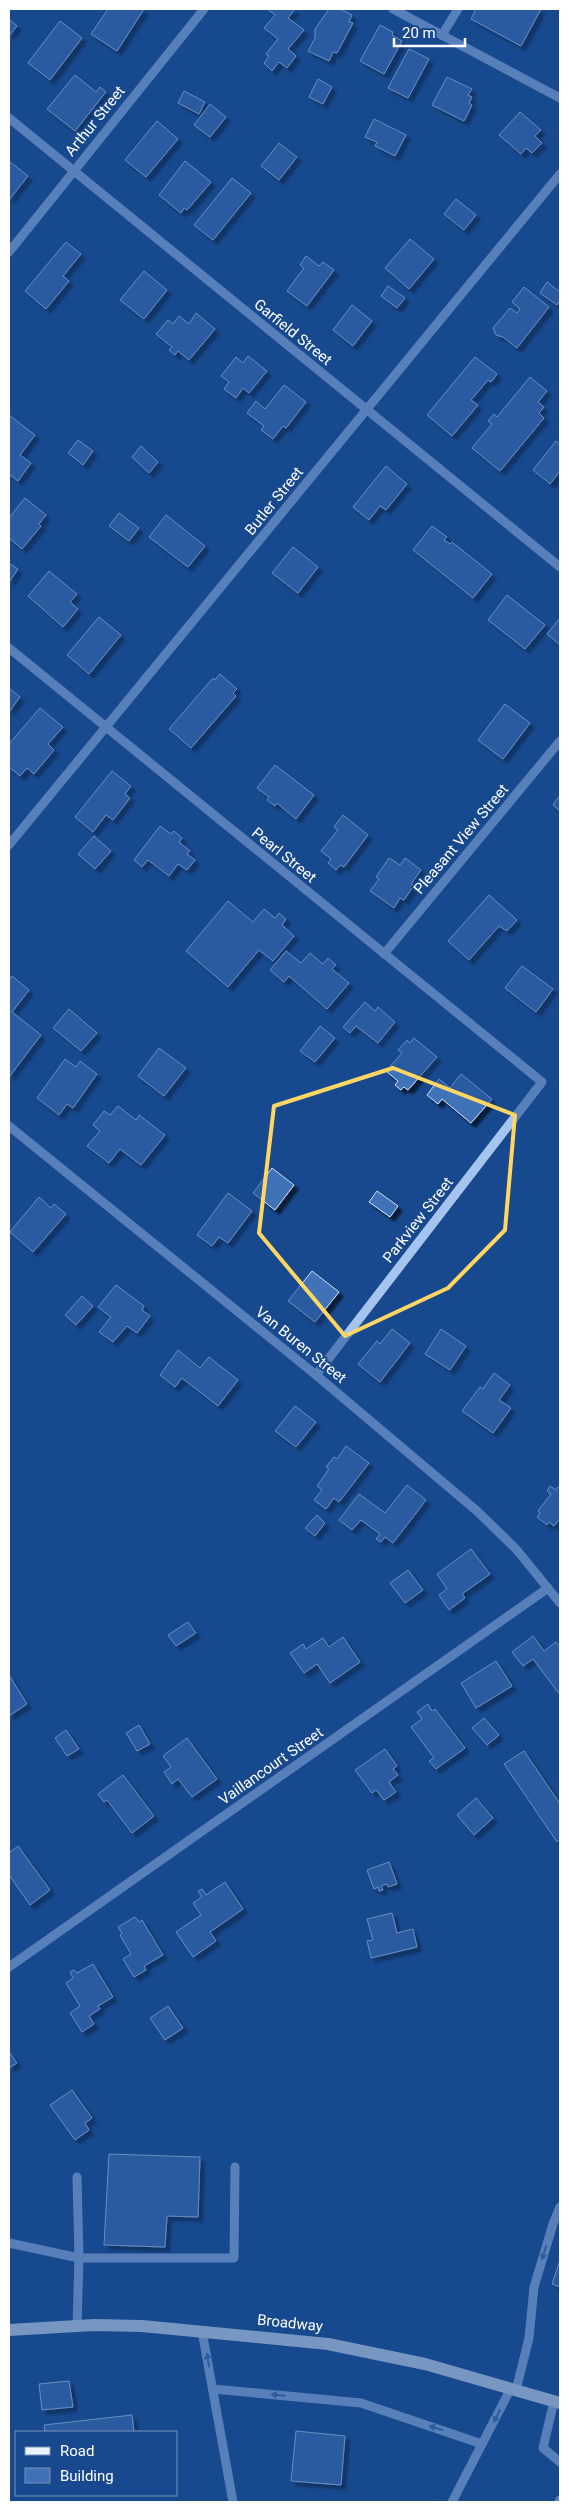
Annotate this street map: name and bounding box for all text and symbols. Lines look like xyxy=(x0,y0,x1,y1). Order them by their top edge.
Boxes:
scale bar xyxy=(394,15,465,47)
text: 20 m xyxy=(402,24,436,42)
street label: Arthur Street xyxy=(61,82,129,160)
street label: Garfield Street xyxy=(250,295,336,369)
street label: Butler Street xyxy=(241,463,307,539)
street label: Pleasant View Street xyxy=(410,780,512,898)
street label: Pearl Street xyxy=(248,824,320,886)
street label: Parkview Street xyxy=(379,1174,457,1266)
street label: Van Buren Street xyxy=(252,1303,350,1387)
street label: Vaillancourt Street xyxy=(215,1723,327,1809)
one-way arrow xyxy=(540,2246,548,2261)
street label: Broadway xyxy=(256,2311,324,2335)
one-way arrow xyxy=(203,2352,211,2368)
one-way arrow xyxy=(270,2391,286,2399)
one-way arrow xyxy=(493,2409,501,2423)
one-way arrow xyxy=(428,2424,443,2432)
legend xyxy=(15,2431,178,2496)
text: Road xyxy=(60,2442,94,2460)
text: Building xyxy=(60,2467,114,2485)

